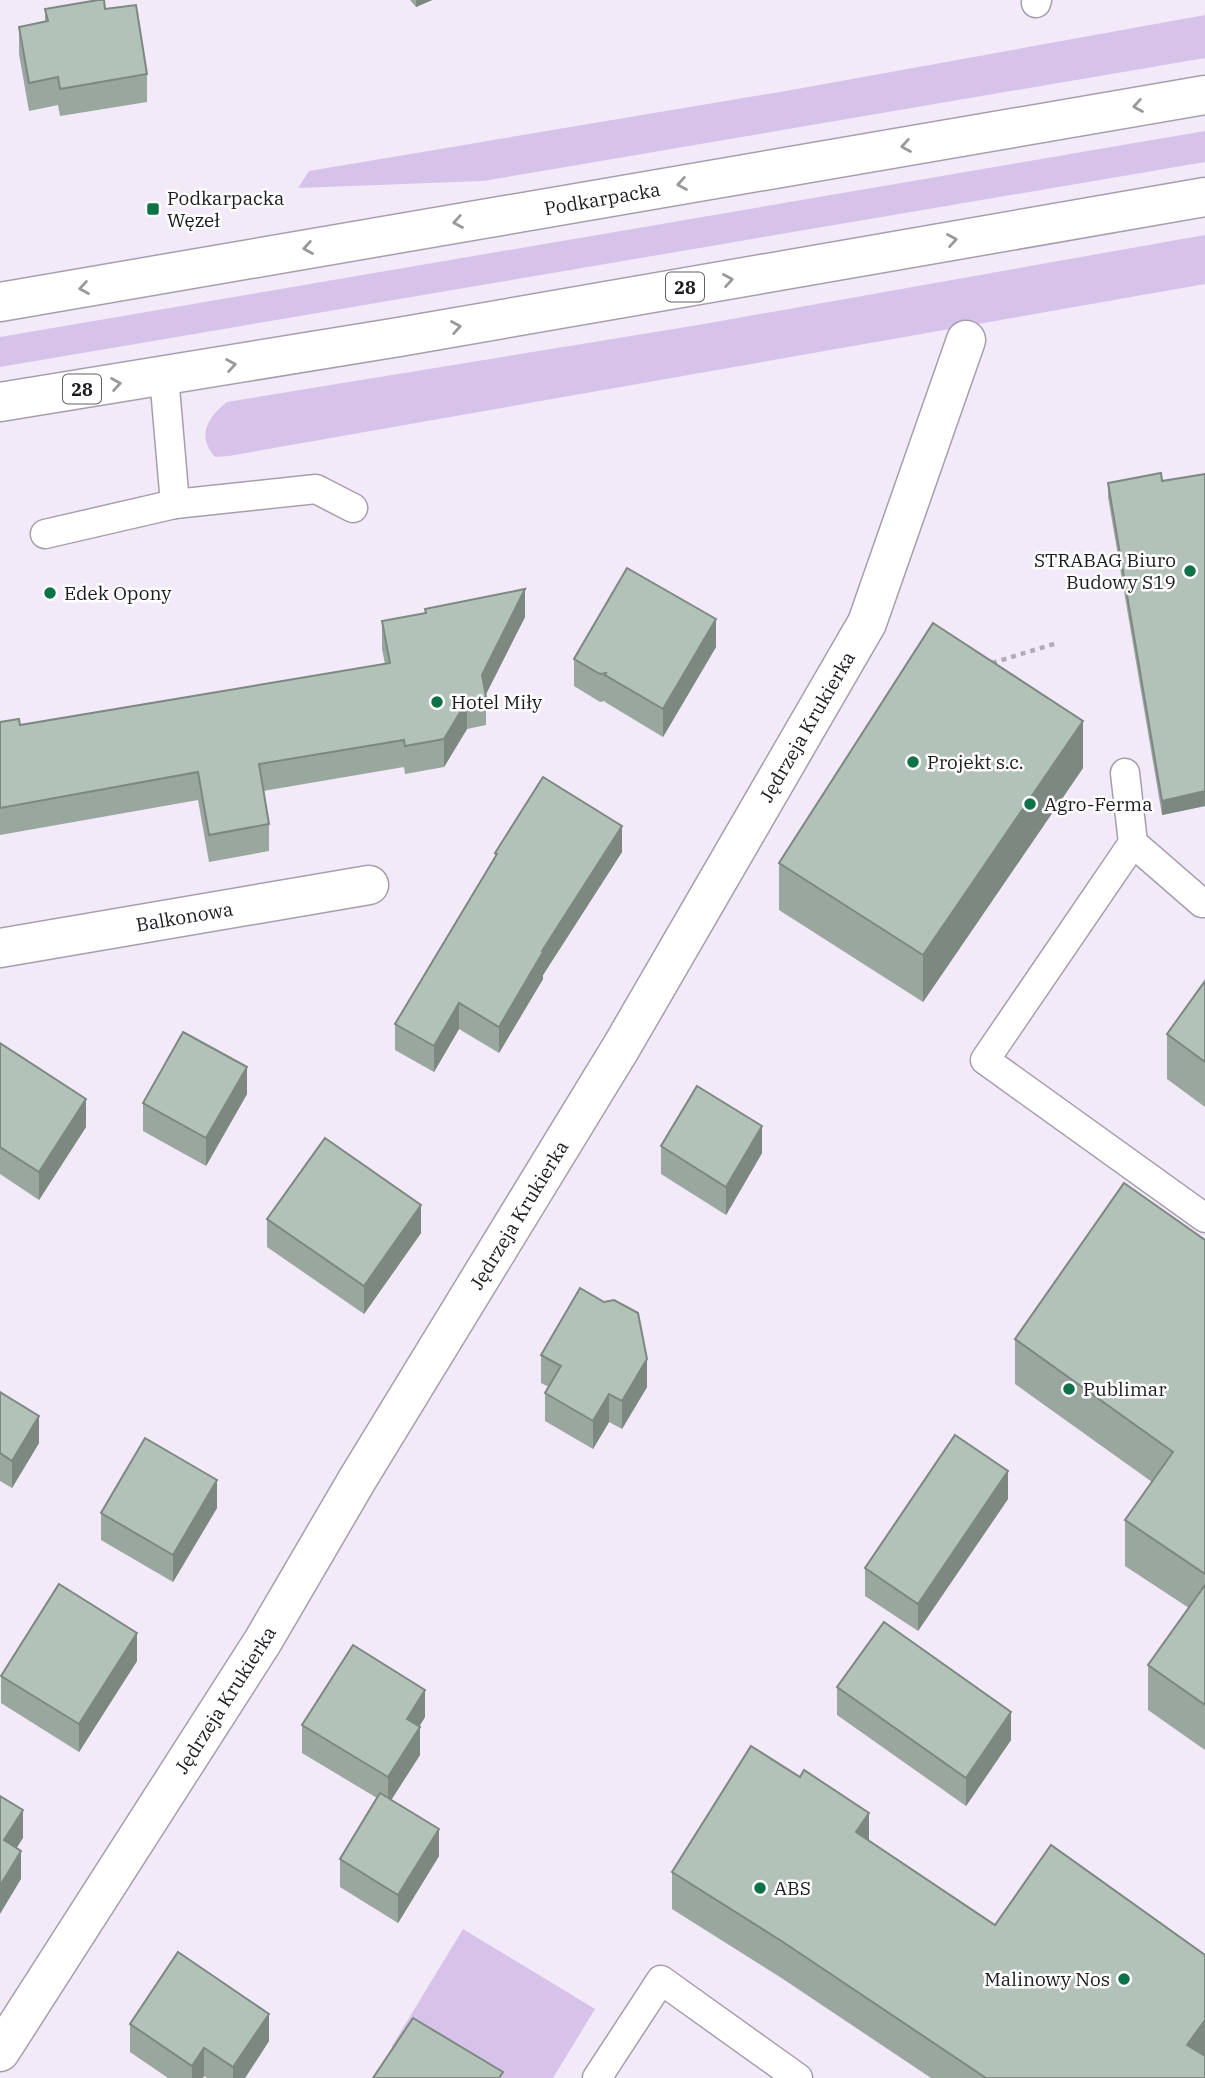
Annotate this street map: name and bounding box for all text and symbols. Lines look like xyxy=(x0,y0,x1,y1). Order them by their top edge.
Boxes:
one-way arrow xyxy=(1132,98,1144,113)
one-way arrow xyxy=(900,138,912,153)
one-way arrow xyxy=(676,176,688,191)
street label: Podkarpacka xyxy=(542,177,662,220)
place label: Podkarpacka Węzeł xyxy=(167,186,284,232)
marker: Podkarpacka Węzeł xyxy=(145,201,161,217)
one-way arrow xyxy=(452,214,463,229)
one-way arrow xyxy=(946,233,958,248)
one-way arrow xyxy=(302,240,314,255)
road number: 28 xyxy=(666,272,704,302)
one-way arrow xyxy=(722,273,734,288)
one-way arrow xyxy=(78,280,90,295)
one-way arrow xyxy=(450,320,462,335)
one-way arrow xyxy=(225,358,237,373)
road number: 28 xyxy=(63,374,101,404)
one-way arrow xyxy=(110,377,122,392)
place label: STRABAG Biuro Budowy S19 xyxy=(1034,548,1176,594)
marker: STRABAG Biuro Budowy S19 xyxy=(1182,563,1198,579)
place label: Edek Opony xyxy=(64,581,172,605)
marker: Edek Opony xyxy=(42,585,58,601)
street label: Jędrzeja Krukierka xyxy=(754,647,860,806)
place label: Hotel Miły xyxy=(451,690,543,714)
marker: Hotel Miły xyxy=(429,694,445,710)
place label: Projekt s.c. xyxy=(927,750,1024,774)
marker: Projekt s.c. xyxy=(905,754,921,770)
place label: Agro-Ferma xyxy=(1044,792,1153,816)
marker: Agro-Ferma xyxy=(1022,796,1038,812)
street label: Balkonowa xyxy=(134,896,235,937)
street label: Jędrzeja Krukierka xyxy=(464,1136,573,1294)
place label: Publimar xyxy=(1083,1377,1167,1401)
marker: Publimar xyxy=(1061,1381,1077,1397)
street label: Jędrzeja Krukierka xyxy=(169,1622,281,1778)
place label: ABS xyxy=(774,1876,811,1900)
marker: ABS xyxy=(752,1880,768,1896)
place label: Malinowy Nos xyxy=(984,1967,1110,1991)
marker: Malinowy Nos xyxy=(1116,1971,1132,1987)

